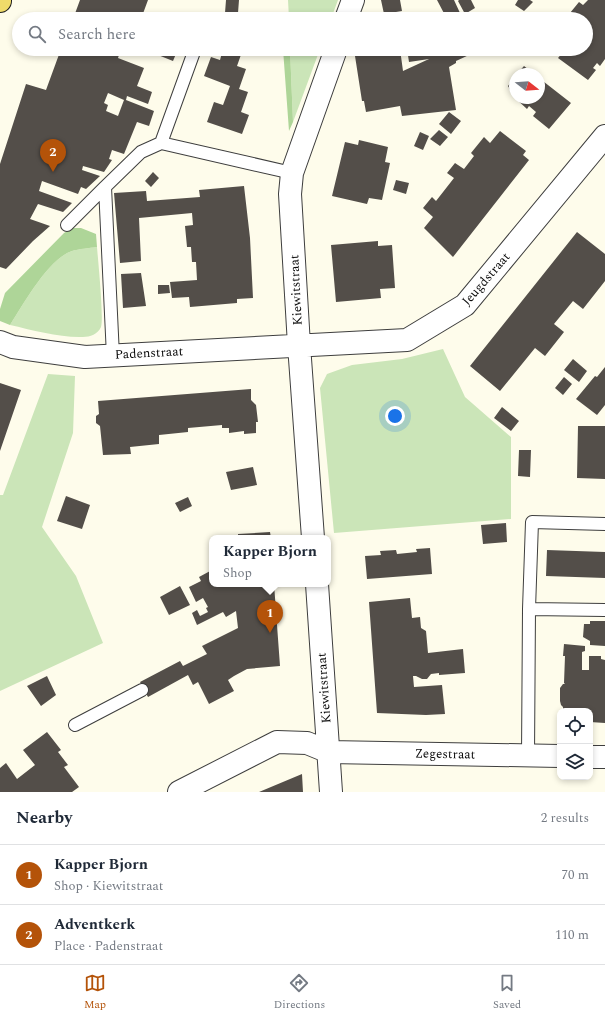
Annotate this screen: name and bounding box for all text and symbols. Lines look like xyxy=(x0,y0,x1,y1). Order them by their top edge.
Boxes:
search box xyxy=(12,12,593,56)
icon: search xyxy=(26,23,48,45)
text: Search here xyxy=(58,23,136,46)
north arrow xyxy=(509,68,545,104)
pin: 2 xyxy=(40,139,66,172)
street label: Jeugdstraat xyxy=(457,247,515,310)
street label: Kiewitstraat xyxy=(284,254,308,326)
street label: Padenstraat xyxy=(114,341,184,365)
your location xyxy=(385,406,405,426)
popup xyxy=(209,535,331,587)
text: Kapper Bjorn xyxy=(223,540,317,563)
text: Shop xyxy=(223,563,252,583)
pin: 1 xyxy=(257,600,283,633)
street label: Kiewitstraat xyxy=(312,652,336,724)
map controls xyxy=(557,708,593,780)
button: locate xyxy=(557,708,593,744)
street label: Zegestraat xyxy=(415,743,476,765)
button: layers xyxy=(557,744,593,780)
text: Nearby xyxy=(16,805,72,831)
text: 2 results xyxy=(541,808,589,828)
text: Kapper Bjorn xyxy=(54,853,148,876)
text: 1 xyxy=(25,865,33,885)
text: 70 m xyxy=(562,865,589,885)
text: Shop · Kiewitstraat xyxy=(54,876,163,896)
text: Adventkerk xyxy=(54,913,135,936)
text: 2 xyxy=(25,925,33,945)
text: 110 m xyxy=(555,925,589,945)
text: Place · Padenstraat xyxy=(54,936,163,956)
tab: Map xyxy=(84,972,106,1013)
tab: Directions xyxy=(274,972,325,1013)
tab: Saved xyxy=(493,972,521,1013)

